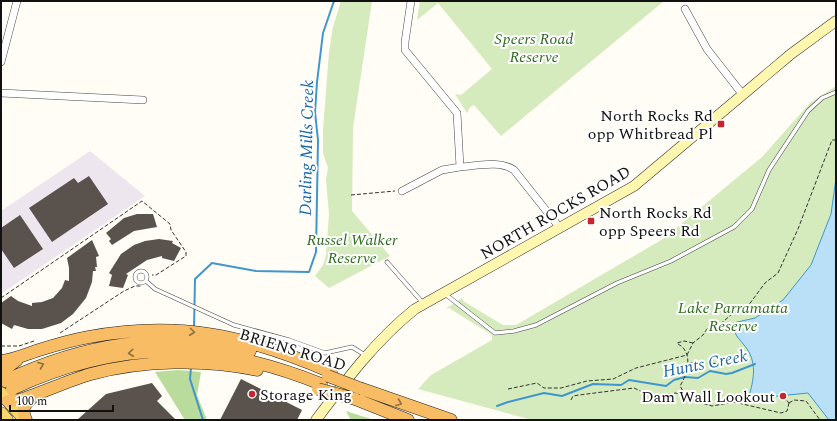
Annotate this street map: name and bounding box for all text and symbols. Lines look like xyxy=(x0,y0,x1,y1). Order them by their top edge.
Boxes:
park label: Speers Road Reserve xyxy=(495,27,573,69)
water label: Darling Mills Creek xyxy=(293,80,321,216)
place label: North Rocks Rd opp Whitbread Pl xyxy=(588,104,713,146)
marker: North Rocks Rd opp Whitbread Pl xyxy=(716,119,726,129)
street label: NORTH ROCKS ROAD xyxy=(476,160,635,266)
place label: North Rocks Rd opp Speers Rd xyxy=(599,201,712,243)
marker: North Rocks Rd opp Speers Rd xyxy=(586,216,596,226)
park label: Russel Walker Reserve xyxy=(306,228,398,270)
park label: Lake Parramatta Reserve xyxy=(678,296,788,338)
street label: BRIENS ROAD xyxy=(236,322,349,378)
one-way arrow xyxy=(189,327,195,336)
water label: Hunts Creek xyxy=(661,343,750,385)
one-way arrow xyxy=(128,348,134,357)
one-way arrow xyxy=(37,362,44,370)
place label: Storage King xyxy=(260,383,352,407)
place label: Dam Wall Lookout xyxy=(641,385,775,409)
scale bar xyxy=(10,387,113,413)
marker: Storage King xyxy=(247,389,257,399)
marker: Dam Wall Lookout xyxy=(778,391,788,401)
text: 100 m xyxy=(16,392,47,411)
one-way arrow xyxy=(395,398,402,406)

